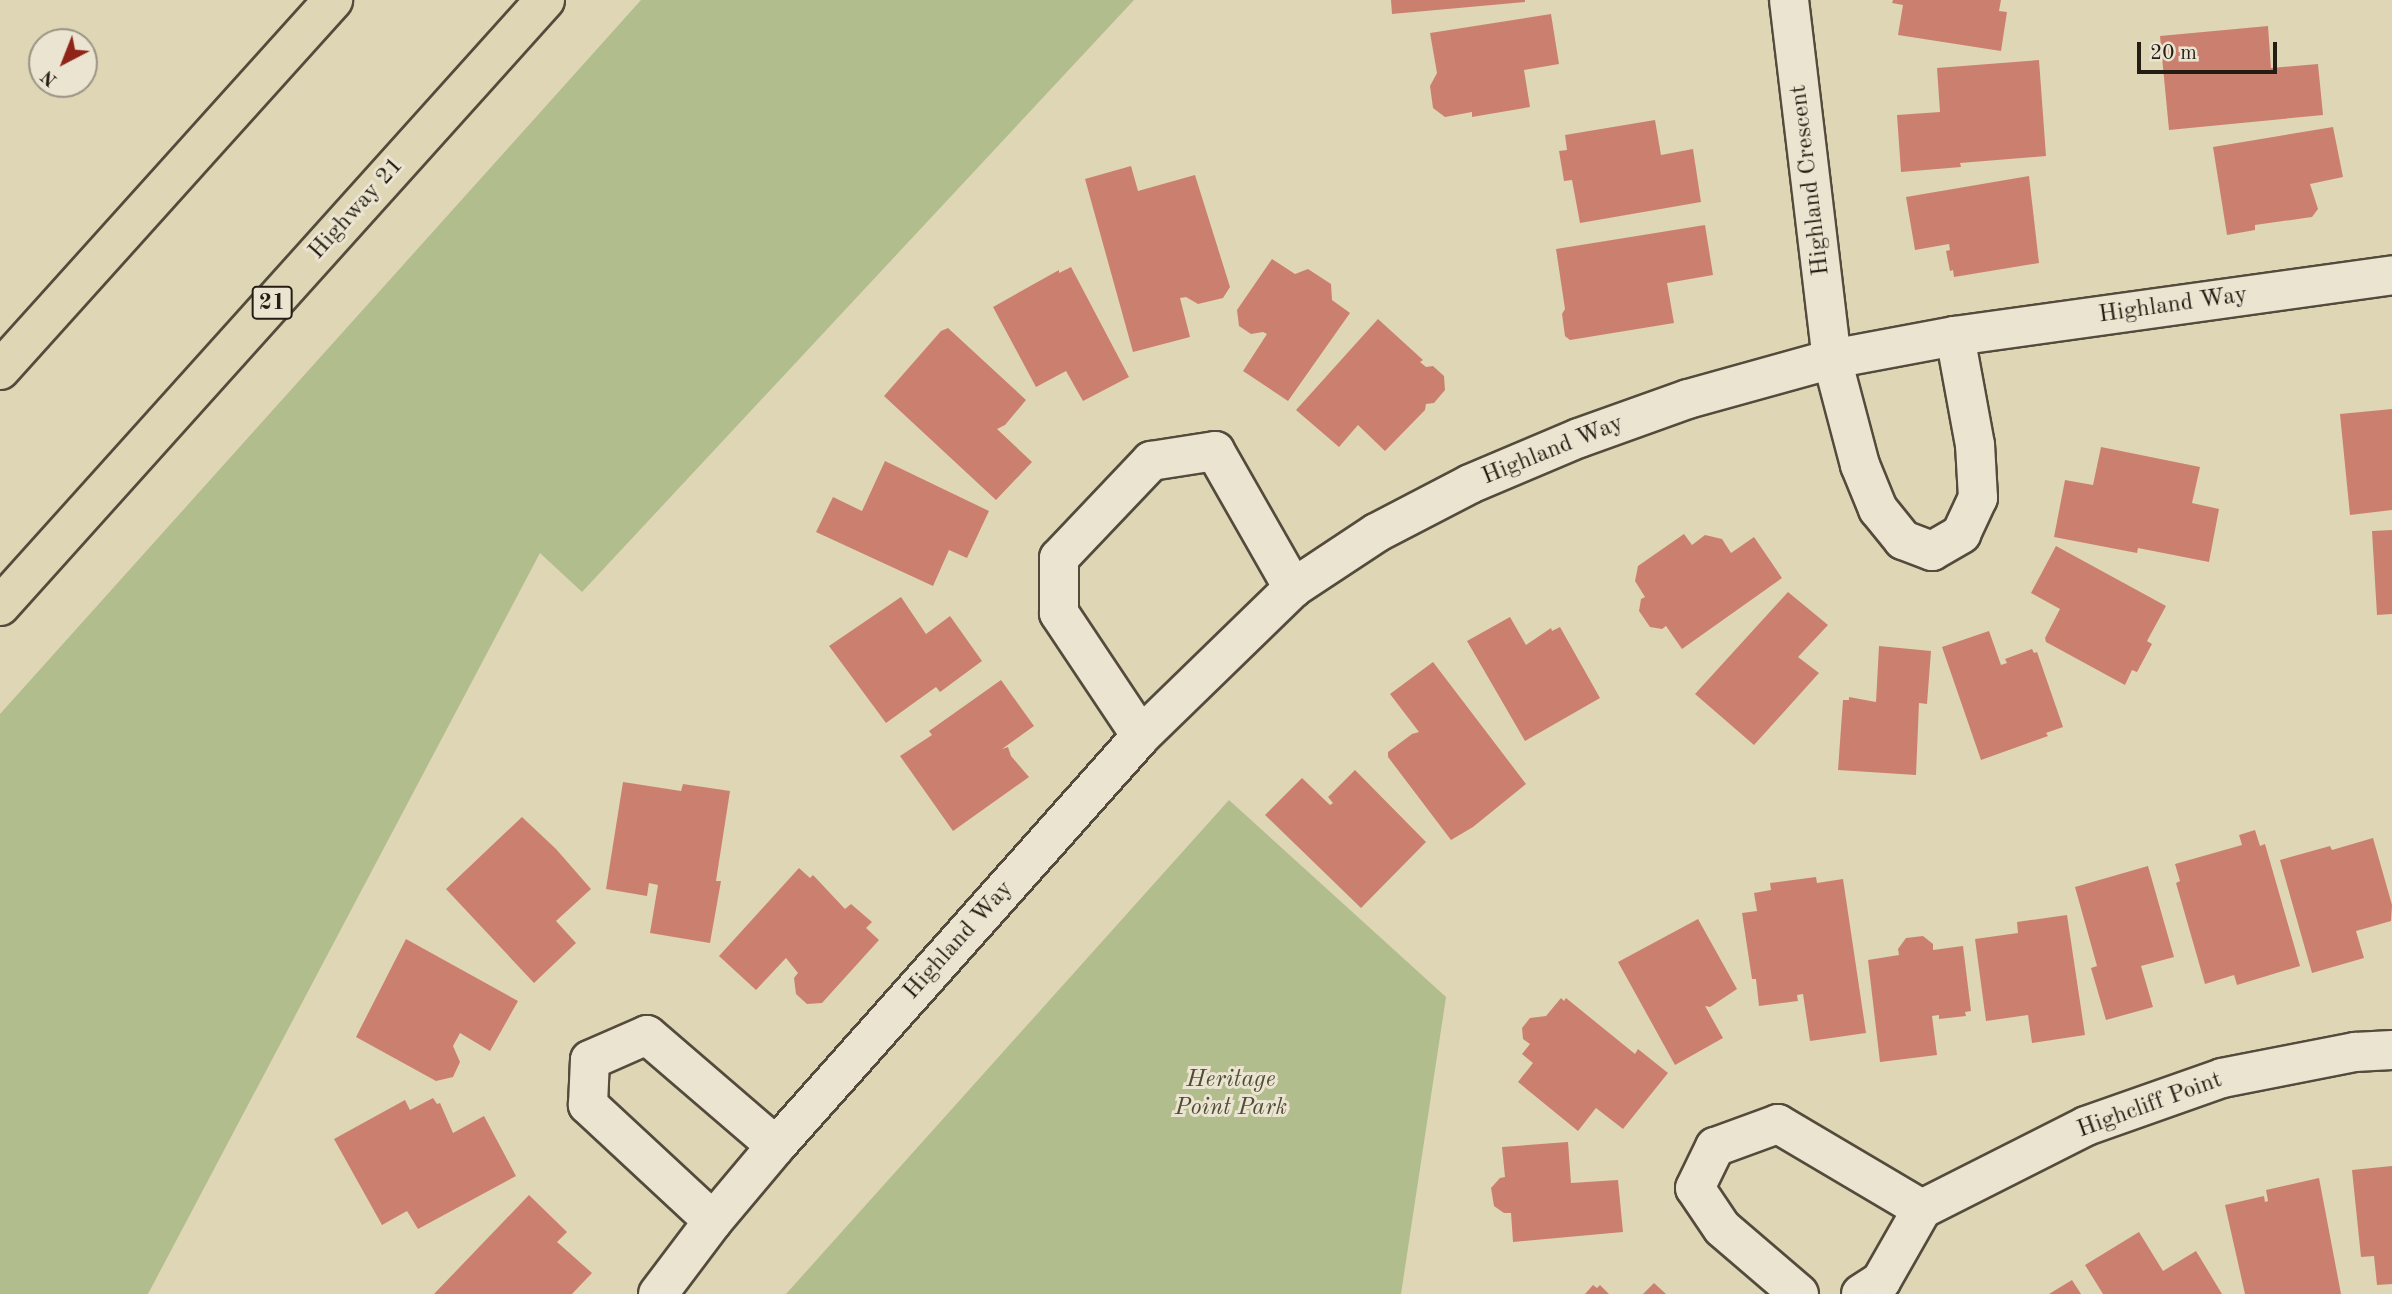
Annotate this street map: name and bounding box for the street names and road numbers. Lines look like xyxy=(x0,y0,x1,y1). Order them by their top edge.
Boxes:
street label: Highland Crescent xyxy=(1785,83,1837,277)
street label: Highway 21 xyxy=(303,152,411,266)
street label: Highland Way xyxy=(2097,281,2249,331)
road number: 21 xyxy=(251,284,293,322)
street label: Highland Way xyxy=(1478,410,1628,492)
street label: Highland Way xyxy=(898,876,1020,1006)
street label: Highcliff Point xyxy=(2074,1066,2226,1146)

